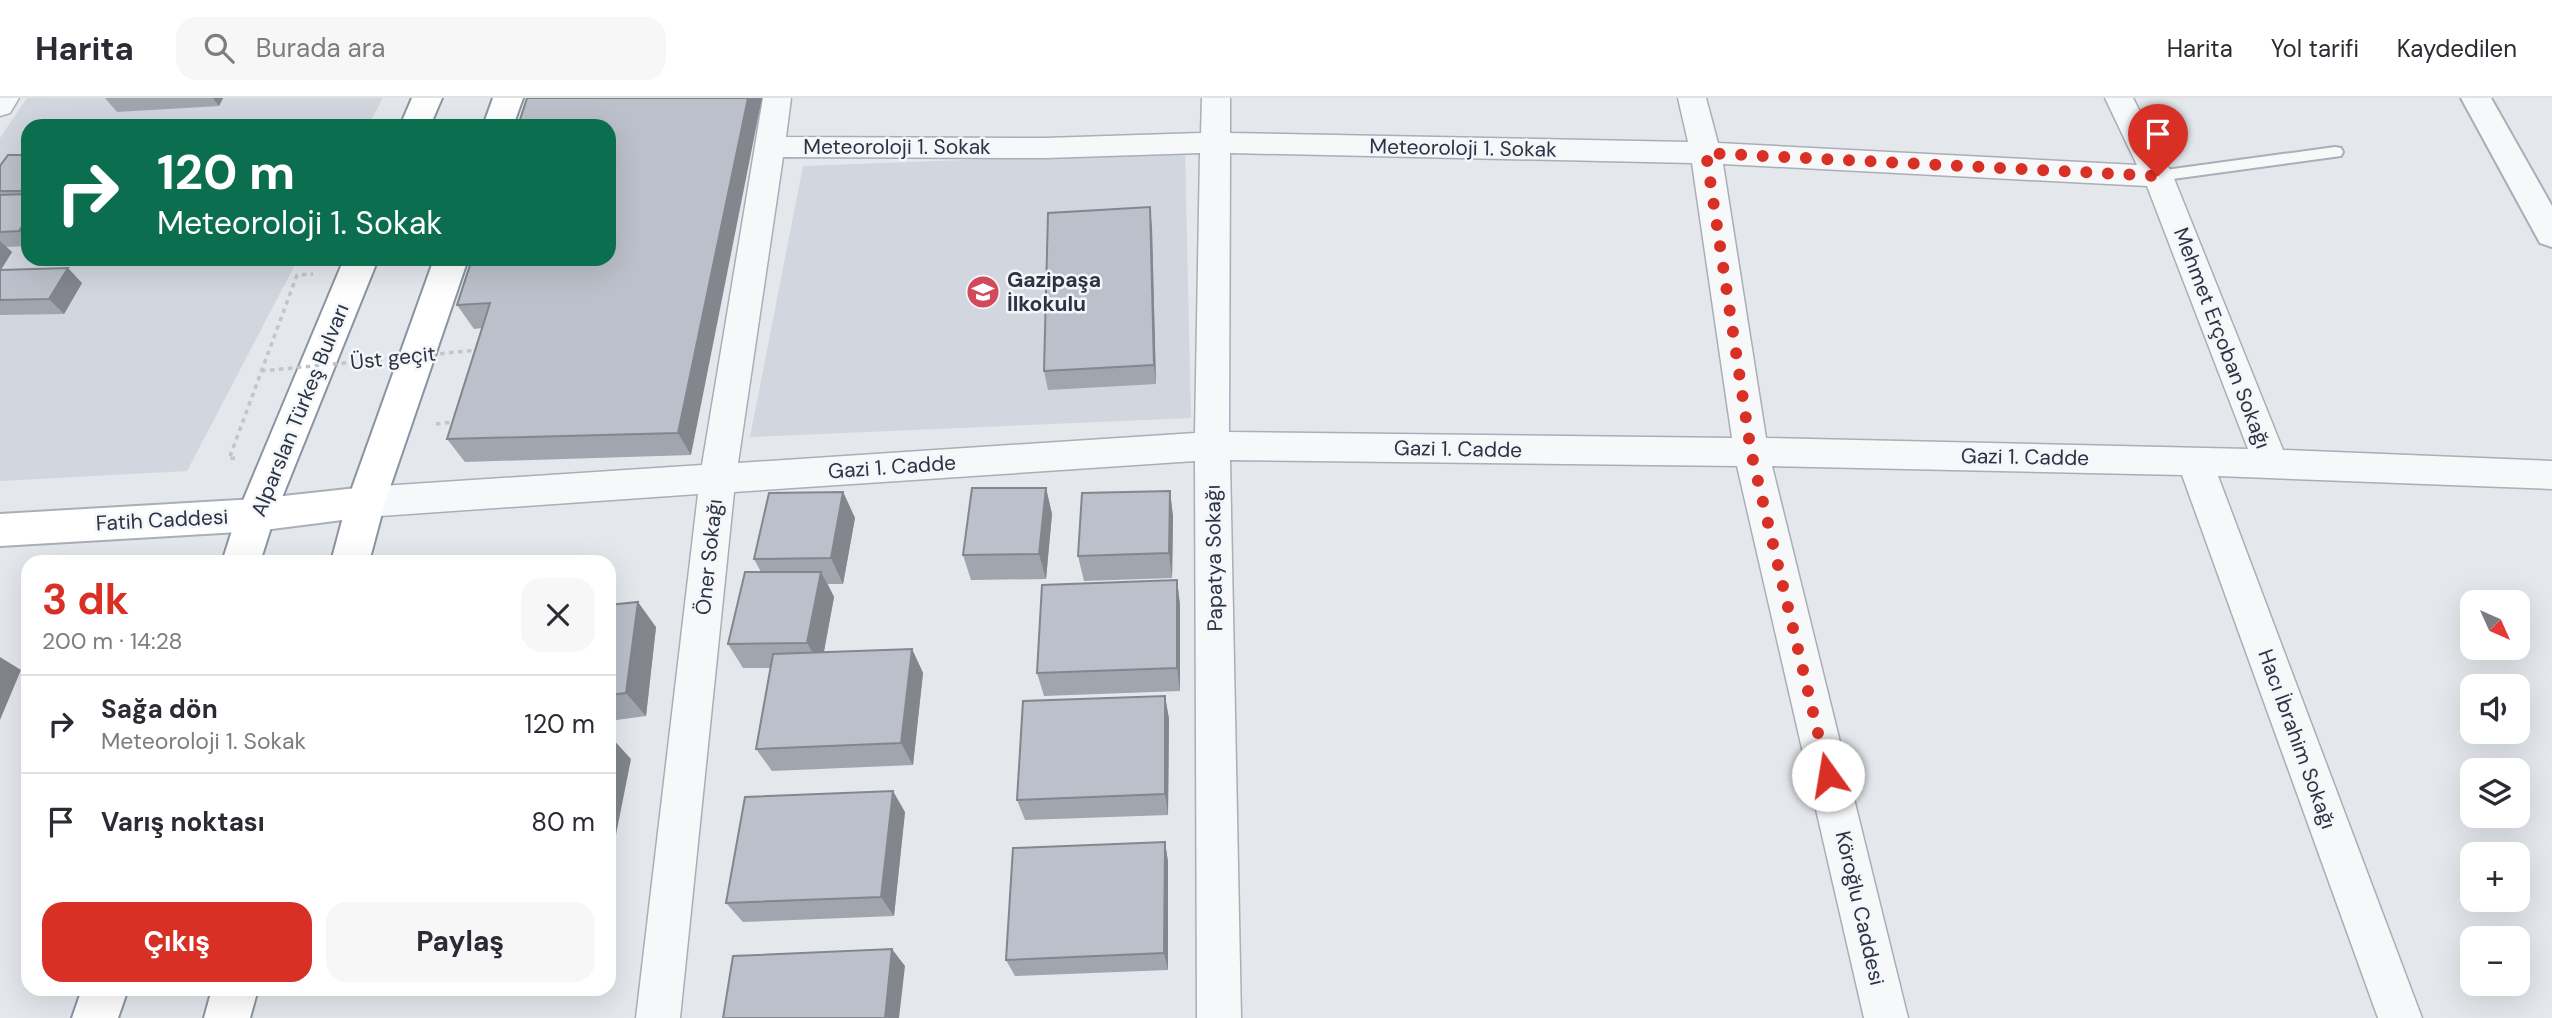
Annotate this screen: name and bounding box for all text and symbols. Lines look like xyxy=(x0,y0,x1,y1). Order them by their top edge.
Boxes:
search box xyxy=(176,17,666,80)
text: Harita xyxy=(35,27,134,70)
icon: search xyxy=(200,29,238,67)
text: Burada ara xyxy=(256,31,385,65)
text: Harita xyxy=(2167,33,2233,64)
text: Yol tarifi xyxy=(2271,33,2359,64)
text: Kaydedilen xyxy=(2397,33,2517,64)
pin xyxy=(2128,104,2188,176)
icon: arrive xyxy=(2139,115,2177,153)
street label: Meteoroloji 1. Sokak xyxy=(1369,132,1557,164)
street label: Meteoroloji 1. Sokak xyxy=(803,133,991,161)
text: 120 m xyxy=(157,140,295,204)
icon: right xyxy=(42,147,133,238)
text: Meteoroloji 1. Sokak xyxy=(157,202,442,244)
street label: Mehmet Erçoban Sokağı xyxy=(2167,223,2277,453)
place label: Gazipaşa İlkokulu xyxy=(1007,266,1101,318)
school or university icon: Gazipaşa İlkokulu xyxy=(964,273,1002,311)
street label: Alparslan Türkeş Bulvarı xyxy=(244,299,356,521)
street label: Üst geçit xyxy=(349,340,437,376)
street label: Gazi 1. Cadde xyxy=(1394,434,1522,464)
street label: Gazi 1. Cadde xyxy=(1961,442,2089,472)
street label: Gazi 1. Cadde xyxy=(827,449,957,485)
street label: Papatya Sokağı xyxy=(1199,484,1229,632)
street label: Öner Sokağı xyxy=(689,498,729,616)
street label: Fatih Caddesi xyxy=(95,503,229,537)
text: 3 dk xyxy=(42,572,129,627)
button: close xyxy=(521,578,595,652)
north arrow xyxy=(2460,590,2530,660)
map controls xyxy=(2460,590,2530,996)
text: 200 m · 14:28 xyxy=(42,626,183,656)
street label: Hacı İbrahim Sokağı xyxy=(2251,645,2343,833)
button: sound xyxy=(2460,674,2530,744)
text: Sağa dön xyxy=(101,692,218,726)
icon: right xyxy=(42,705,80,743)
text: 120 m xyxy=(524,707,595,741)
text: Meteoroloji 1. Sokak xyxy=(101,726,306,756)
position arrow xyxy=(1791,738,1865,812)
button: layers xyxy=(2460,758,2530,828)
icon: arrive xyxy=(42,803,80,841)
text: Varış noktası xyxy=(101,805,265,839)
text: 80 m xyxy=(531,805,595,839)
street label: Köroğlu Caddesi xyxy=(1829,828,1891,988)
button: + xyxy=(2460,842,2530,912)
button: Çıkış xyxy=(42,902,312,982)
button: Paylaş xyxy=(326,902,595,982)
button: − xyxy=(2460,926,2530,996)

